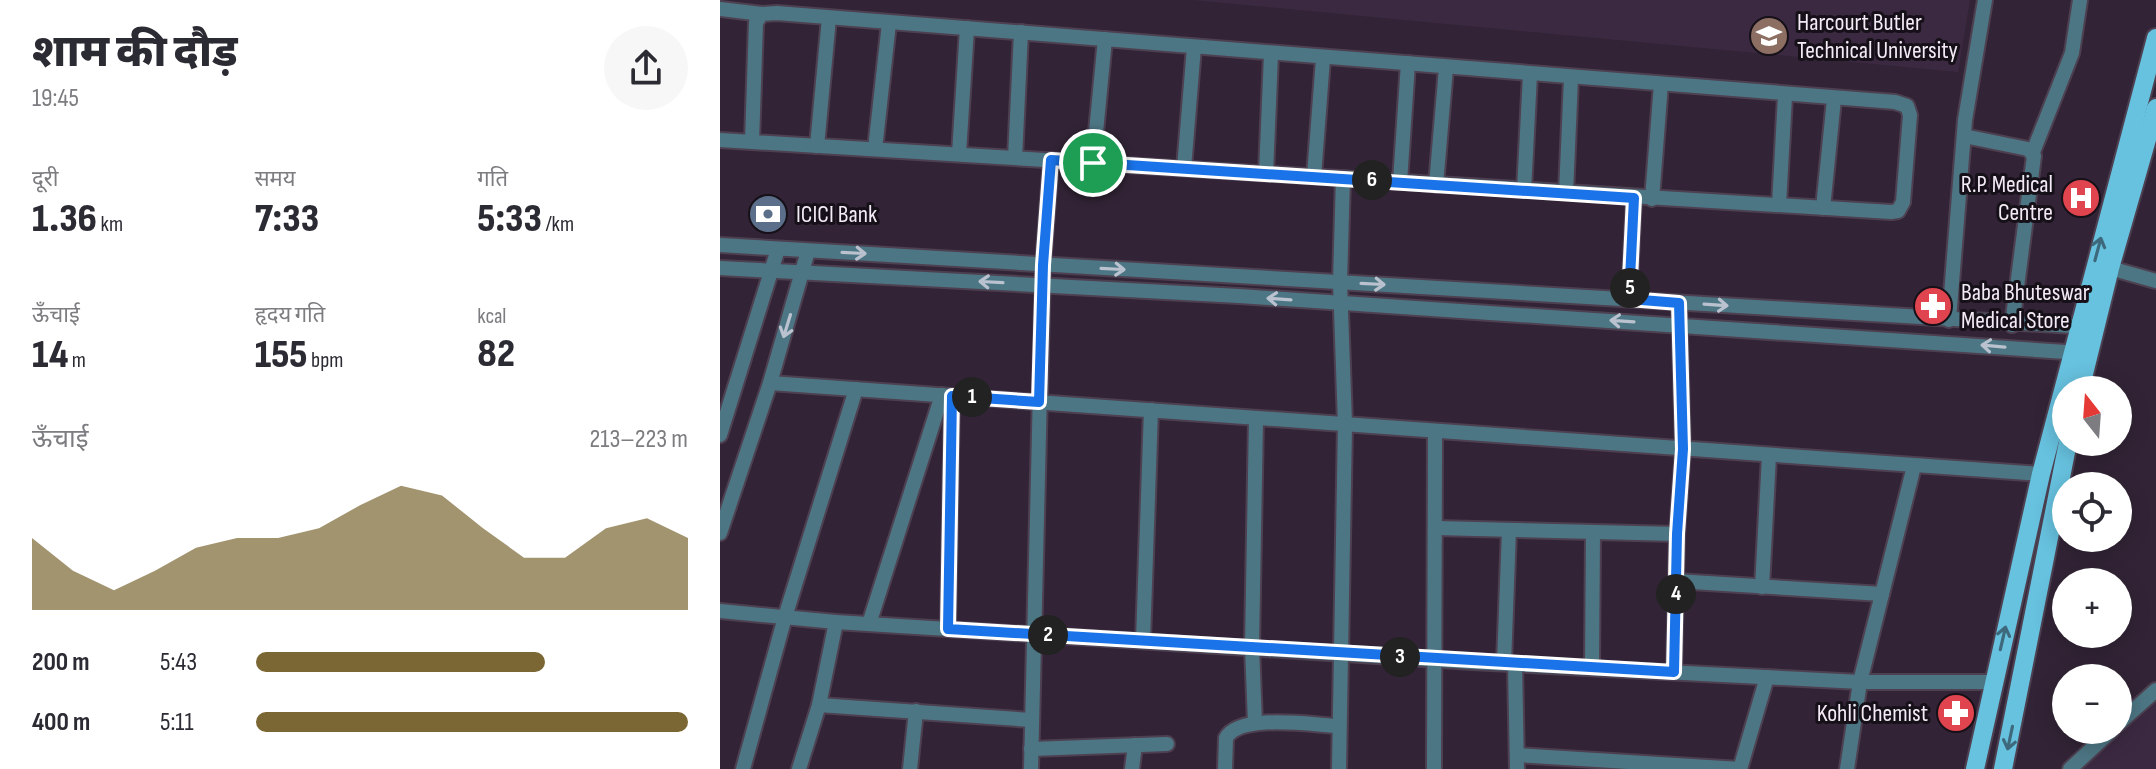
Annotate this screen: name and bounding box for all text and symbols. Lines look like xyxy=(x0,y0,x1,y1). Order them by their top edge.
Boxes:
place label: Harcourt Butler Technical University xyxy=(1797,8,1958,65)
school or university icon: Harcourt Butler Technical University xyxy=(1748,15,1790,57)
text: शाम की दौड़ xyxy=(32,26,238,79)
button: share xyxy=(604,26,688,110)
text: 19:45 xyxy=(32,83,79,114)
pin xyxy=(1059,129,1127,197)
icon: arrive xyxy=(1071,141,1115,185)
pin: 6 xyxy=(1352,160,1392,200)
text: दूरी xyxy=(32,166,58,193)
text: समय xyxy=(255,166,295,193)
text: गति xyxy=(477,166,508,193)
text: 6 xyxy=(1367,166,1377,193)
place label: R.P. Medical Centre xyxy=(1961,170,2053,227)
hospital icon: R.P. Medical Centre xyxy=(2060,177,2102,219)
bank icon: ICICI Bank xyxy=(747,193,789,235)
text: 1.36 xyxy=(32,195,97,243)
text: 7:33 xyxy=(255,195,319,243)
text: 5:33 xyxy=(477,195,542,243)
place label: ICICI Bank xyxy=(796,200,877,229)
text: km xyxy=(97,211,123,238)
text: /km xyxy=(542,211,574,238)
one-way arrow xyxy=(2091,237,2106,263)
one-way arrow xyxy=(840,246,867,261)
one-way arrow xyxy=(1099,262,1126,277)
pin: 5 xyxy=(1610,268,1650,308)
text: 5 xyxy=(1625,274,1635,301)
one-way arrow xyxy=(978,275,1005,290)
one-way arrow xyxy=(1359,277,1386,292)
place label: Baba Bhuteswar Medical Store xyxy=(1961,278,2090,335)
pharmacy icon: Baba Bhuteswar Medical Store xyxy=(1912,285,1954,327)
one-way arrow xyxy=(1266,291,1293,306)
one-way arrow xyxy=(1702,298,1729,313)
text: ऊँचाई xyxy=(32,302,80,329)
text: हृदय गति xyxy=(255,302,325,329)
text: kcal xyxy=(477,303,506,330)
one-way arrow xyxy=(779,312,794,338)
one-way arrow xyxy=(1609,313,1636,328)
text: 82 xyxy=(477,330,515,378)
text: 14 xyxy=(32,331,68,379)
text: 155 xyxy=(255,331,308,379)
one-way arrow xyxy=(1980,338,2007,353)
text: m xyxy=(68,347,86,374)
text: bpm xyxy=(308,347,343,374)
north arrow xyxy=(2052,376,2132,456)
map controls xyxy=(2052,376,2132,744)
pin: 1 xyxy=(952,377,992,417)
text: 1 xyxy=(968,383,976,410)
text: ऊँचाई xyxy=(32,424,88,455)
text: 213–223 m xyxy=(590,424,688,455)
button: locate xyxy=(2052,472,2132,552)
button: + xyxy=(2052,568,2132,648)
pin: 4 xyxy=(1656,574,1696,614)
text: 4 xyxy=(1671,580,1681,607)
pin: 2 xyxy=(1028,615,1068,655)
text: 2 xyxy=(1043,621,1053,648)
one-way arrow xyxy=(1996,626,2011,651)
pin: 3 xyxy=(1380,637,1420,677)
text: 3 xyxy=(1395,643,1405,670)
text: 200 m xyxy=(32,647,89,678)
text: 5:43 xyxy=(160,647,197,678)
button: − xyxy=(2052,664,2132,744)
pharmacy icon: Kohli Chemist xyxy=(1935,692,1977,734)
place label: Kohli Chemist xyxy=(1817,699,1928,728)
text: 400 m xyxy=(32,707,90,738)
text: 5:11 xyxy=(160,707,194,738)
one-way arrow xyxy=(2002,725,2017,751)

